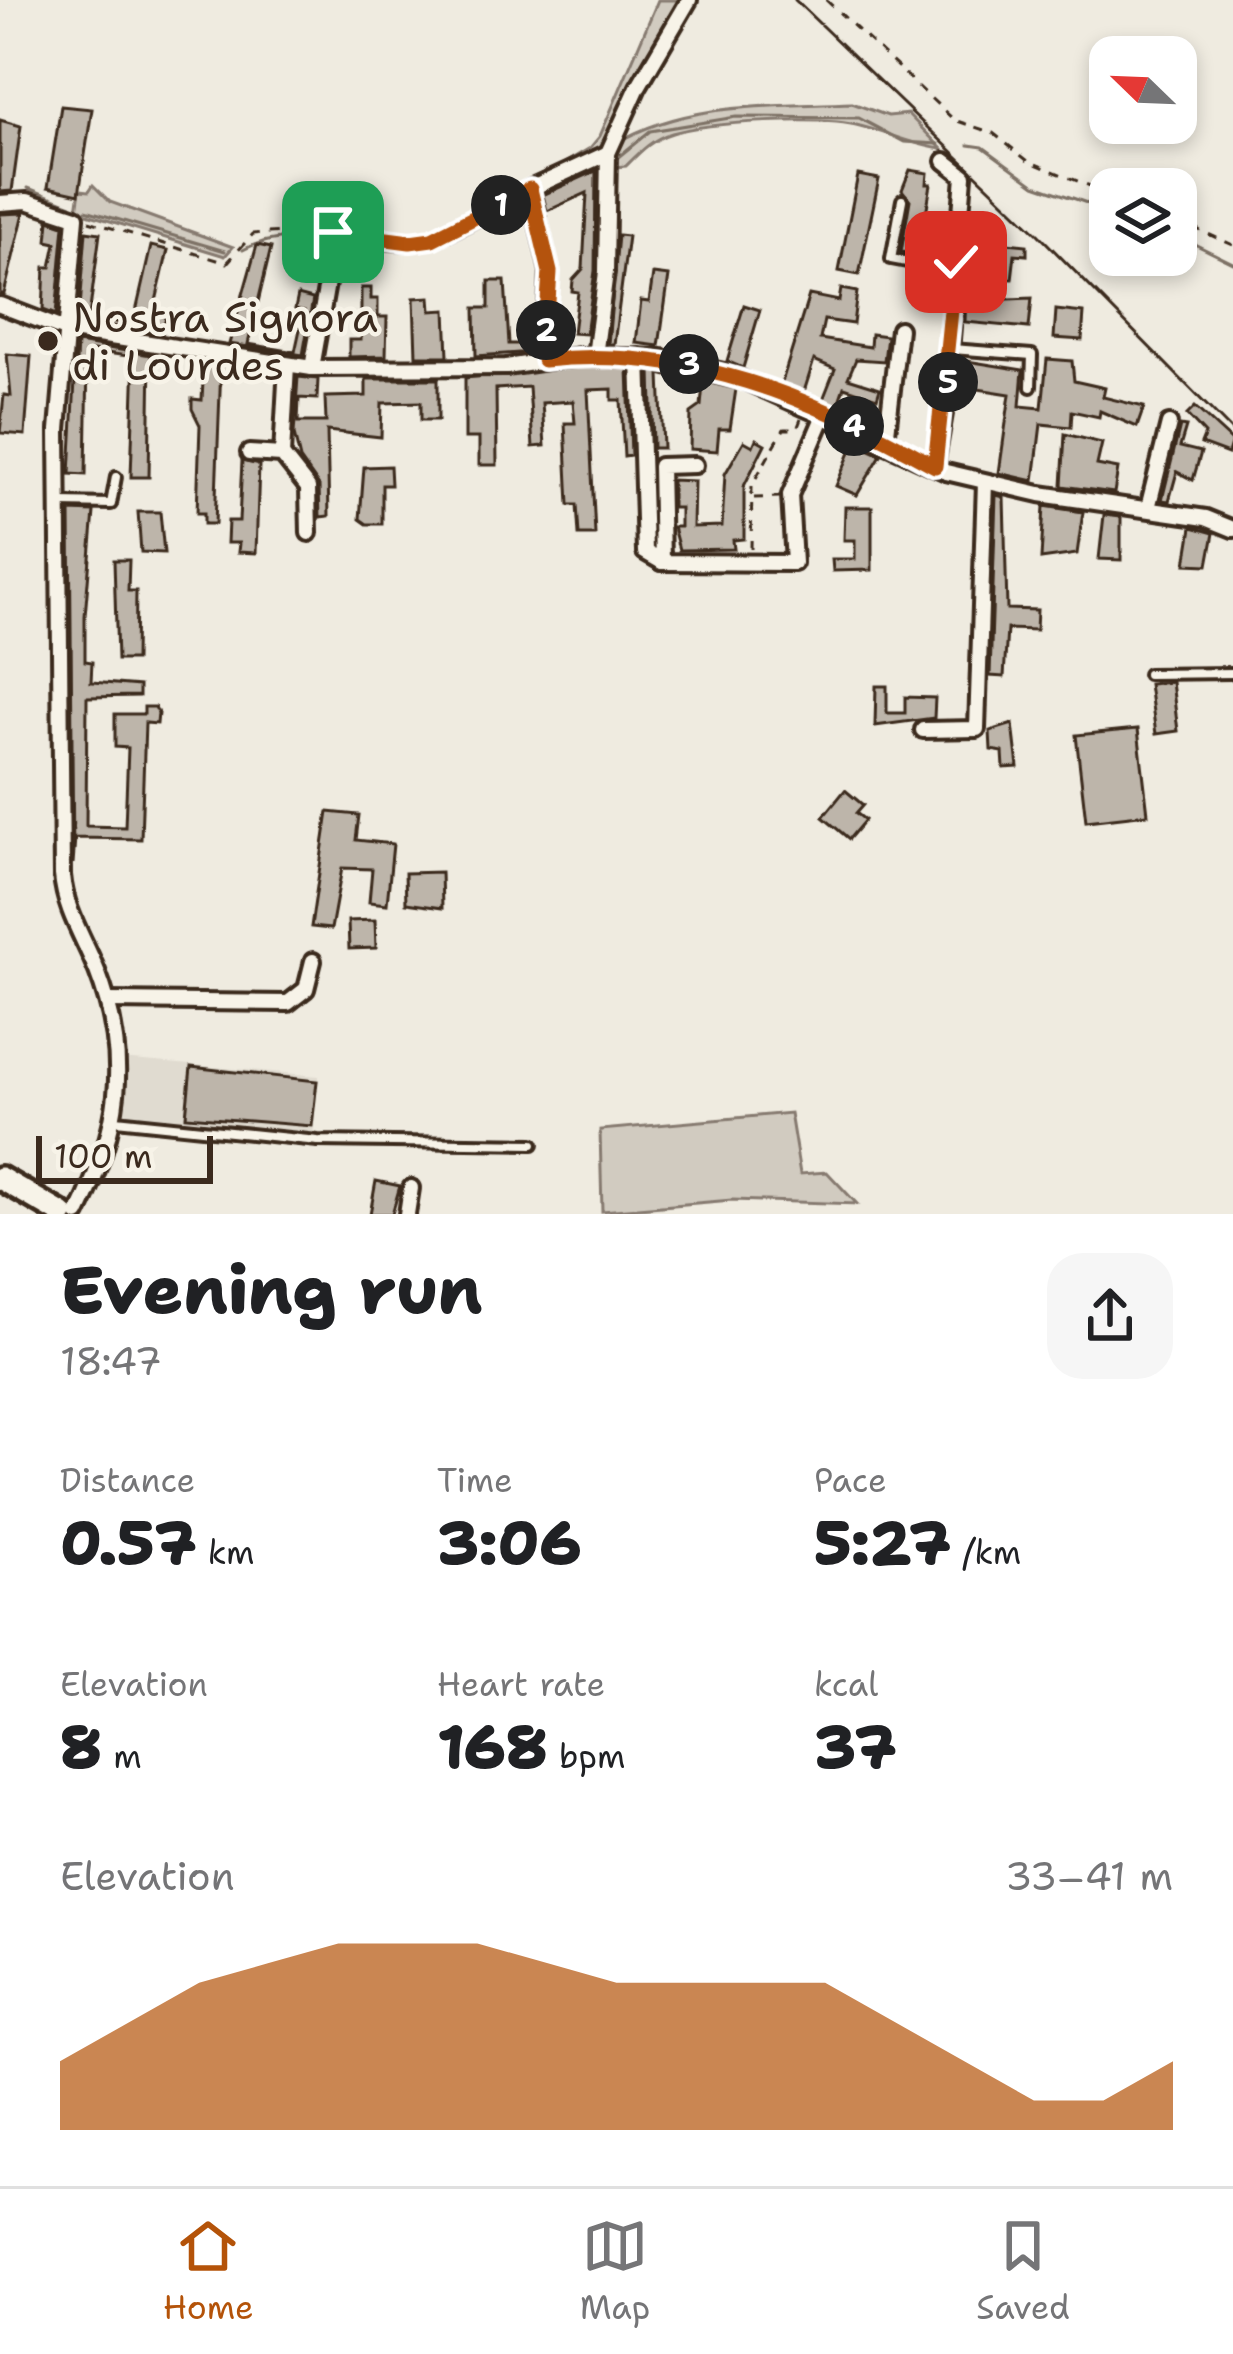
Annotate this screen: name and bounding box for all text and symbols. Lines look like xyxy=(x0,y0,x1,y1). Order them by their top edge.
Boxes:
north arrow xyxy=(1089,36,1197,144)
map controls xyxy=(1089,36,1197,276)
button: layers xyxy=(1089,168,1197,276)
pin: 1 xyxy=(471,175,531,235)
pin xyxy=(282,181,384,283)
text: 1 xyxy=(493,182,509,227)
icon: arrive xyxy=(300,199,366,265)
pin xyxy=(905,211,1007,313)
icon: check xyxy=(923,229,989,295)
place label: Nostra Signora di Lourdes xyxy=(72,289,378,393)
pin: 2 xyxy=(516,300,576,360)
text: 2 xyxy=(534,307,558,352)
marker: Nostra Signora di Lourdes xyxy=(35,328,61,354)
pin: 3 xyxy=(659,334,719,394)
text: 3 xyxy=(677,341,701,386)
pin: 5 xyxy=(918,352,978,412)
text: 5 xyxy=(938,359,958,404)
pin: 4 xyxy=(824,396,884,456)
text: 4 xyxy=(842,403,866,448)
scale bar xyxy=(36,1130,213,1183)
text: 100 m xyxy=(54,1134,153,1179)
text: Evening run xyxy=(60,1246,483,1334)
button: share xyxy=(1047,1253,1173,1379)
text: 18:47 xyxy=(60,1335,162,1387)
text: Distance xyxy=(60,1458,195,1503)
text: Time xyxy=(437,1458,513,1503)
text: Pace xyxy=(814,1458,887,1503)
text: 0.57 xyxy=(60,1503,197,1583)
text: 3:06 xyxy=(437,1503,581,1583)
text: 5:27 xyxy=(814,1503,951,1583)
text: km xyxy=(197,1530,254,1575)
text: /km xyxy=(951,1530,1021,1575)
text: Elevation xyxy=(60,1662,208,1707)
text: Heart rate xyxy=(437,1662,605,1707)
text: kcal xyxy=(814,1662,878,1707)
text: 8 xyxy=(60,1707,102,1787)
text: 168 xyxy=(437,1707,548,1787)
text: 37 xyxy=(814,1707,896,1787)
text: m xyxy=(102,1734,142,1779)
text: bpm xyxy=(548,1734,625,1779)
text: Elevation xyxy=(60,1850,235,1902)
text: 33–41 m xyxy=(1005,1850,1173,1902)
tab: Home xyxy=(163,2213,254,2330)
tab: Map xyxy=(580,2213,650,2330)
tab: Saved xyxy=(976,2213,1070,2330)

